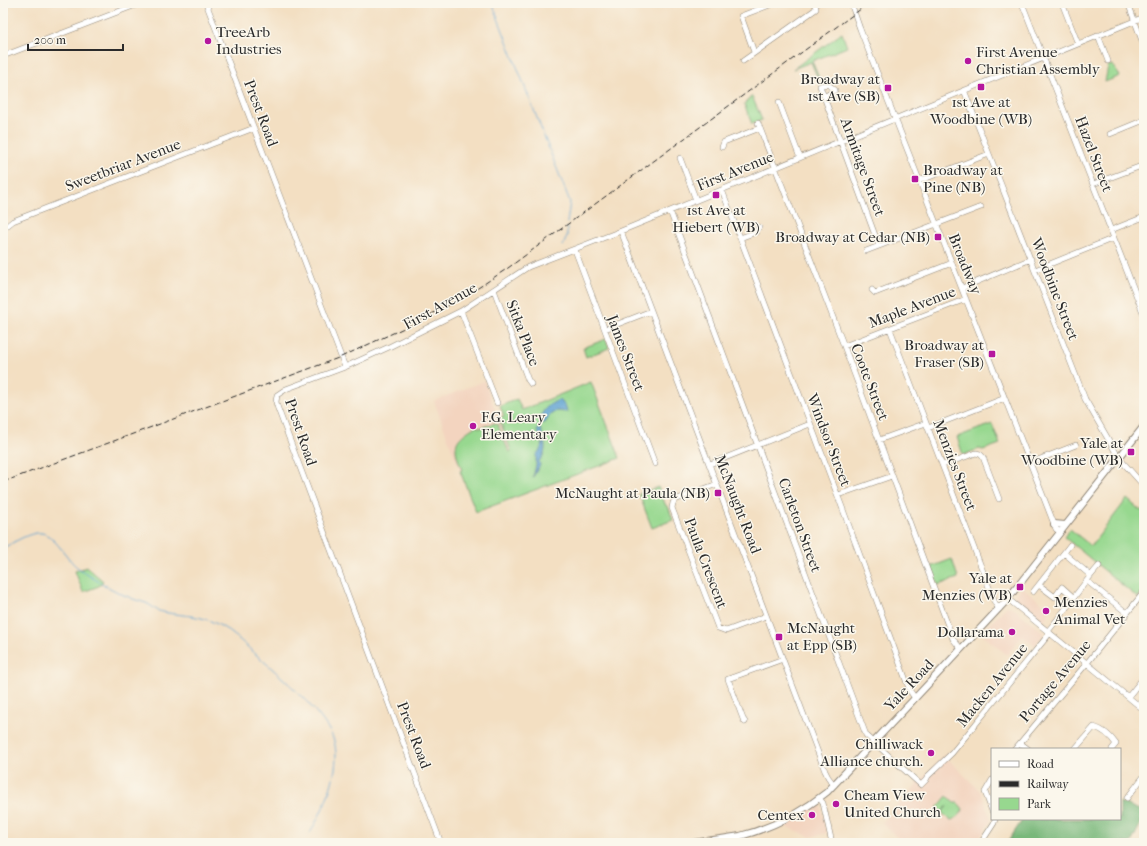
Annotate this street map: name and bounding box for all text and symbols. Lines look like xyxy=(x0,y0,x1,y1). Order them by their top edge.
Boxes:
place label: TreeArb Industries xyxy=(216,23,282,58)
scale bar xyxy=(28,26,123,52)
text: 200 m xyxy=(34,33,66,47)
marker: TreeArb Industries xyxy=(203,36,213,46)
place label: First Avenue Christian Assembly xyxy=(976,43,1101,78)
marker: First Avenue Christian Assembly xyxy=(963,56,973,66)
place label: Broadway at 1st Ave (SB) xyxy=(800,70,881,105)
street label: Prest Road xyxy=(240,77,282,150)
marker: 1st Ave at Woodbine (WB) xyxy=(976,82,986,92)
marker: Broadway at 1st Ave (SB) xyxy=(883,83,893,93)
place label: 1st Ave at Woodbine (WB) xyxy=(929,93,1032,128)
street label: Armitage Street xyxy=(837,114,889,219)
street label: Hazel Street xyxy=(1071,114,1117,195)
street label: Sweetbriar Avenue xyxy=(63,135,184,195)
street label: First Avenue xyxy=(694,147,777,195)
place label: Broadway at Pine (NB) xyxy=(923,161,1003,196)
marker: Broadway at Pine (NB) xyxy=(910,174,920,184)
marker: 1st Ave at Hiebert (WB) xyxy=(711,190,721,200)
place label: 1st Ave at Hiebert (WB) xyxy=(672,201,760,236)
place label: Broadway at Cedar (NB) xyxy=(775,228,930,246)
street label: Broadway xyxy=(945,231,986,298)
marker: Broadway at Cedar (NB) xyxy=(933,232,943,242)
street label: Woodbine Street xyxy=(1027,234,1083,343)
street label: First Avenue xyxy=(400,278,480,334)
street label: Maple Avenue xyxy=(866,282,959,332)
street label: Sitka Place xyxy=(502,297,544,369)
street label: James Street xyxy=(603,311,649,394)
place label: Broadway at Fraser (SB) xyxy=(904,336,985,371)
street label: Coote Street xyxy=(847,341,893,424)
marker: Broadway at Fraser (SB) xyxy=(987,349,997,359)
street label: Windsor Street xyxy=(803,390,855,490)
street label: Prest Road xyxy=(281,396,321,469)
place label: F.G. Leary Elementary xyxy=(481,408,558,443)
street label: Menzies Street xyxy=(929,417,981,514)
marker: F.G. Leary Elementary xyxy=(468,421,478,431)
place label: Yale at Woodbine (WB) xyxy=(1020,434,1124,469)
marker: Yale at Woodbine (WB) xyxy=(1126,447,1136,457)
street label: McNaught Road xyxy=(711,452,765,557)
street label: Carleton Street xyxy=(775,475,826,575)
place label: McNaught at Paula (NB) xyxy=(555,484,710,502)
marker: McNaught at Paula (NB) xyxy=(713,488,723,498)
street label: Paula Crescent xyxy=(680,515,732,612)
place label: Yale at Menzies (WB) xyxy=(922,569,1013,604)
marker: Yale at Menzies (WB) xyxy=(1015,582,1025,592)
place label: Menzies Animal Vet xyxy=(1053,593,1126,628)
marker: Menzies Animal Vet xyxy=(1041,606,1051,616)
place label: McNaught at Epp (SB) xyxy=(787,619,857,654)
place label: Dollarama xyxy=(937,623,1005,641)
marker: Dollarama xyxy=(1007,627,1017,637)
marker: McNaught at Epp (SB) xyxy=(774,632,784,642)
street label: Portage Avenue xyxy=(1015,636,1095,726)
street label: Macken Avenue xyxy=(953,639,1032,730)
street label: Yale Road xyxy=(880,655,938,715)
street label: Prest Road xyxy=(393,699,435,772)
place label: Chilliwack Alliance church. xyxy=(819,735,923,770)
marker: Chilliwack Alliance church. xyxy=(926,748,936,758)
legend xyxy=(991,748,1121,820)
text: Road xyxy=(1027,757,1054,771)
text: Railway xyxy=(1027,777,1069,791)
place label: Cheam View United Church xyxy=(844,786,942,821)
text: Park xyxy=(1027,797,1052,811)
marker: Cheam View United Church xyxy=(831,799,841,809)
place label: Centex xyxy=(757,806,804,824)
marker: Centex xyxy=(807,810,817,820)

